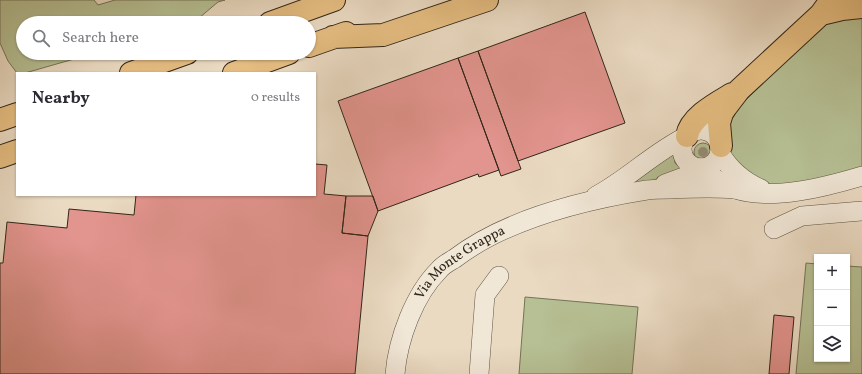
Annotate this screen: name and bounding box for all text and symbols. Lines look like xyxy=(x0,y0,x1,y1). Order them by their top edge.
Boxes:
search box xyxy=(16,16,316,60)
icon: search xyxy=(30,27,52,49)
text: Search here xyxy=(62,28,139,49)
text: Nearby xyxy=(32,87,90,110)
text: 0 results xyxy=(251,89,300,107)
street label: Via Monte Grappa xyxy=(410,221,508,303)
map controls xyxy=(814,254,850,362)
button: + xyxy=(814,254,850,290)
button: − xyxy=(814,290,850,326)
button: layers xyxy=(814,326,850,362)

